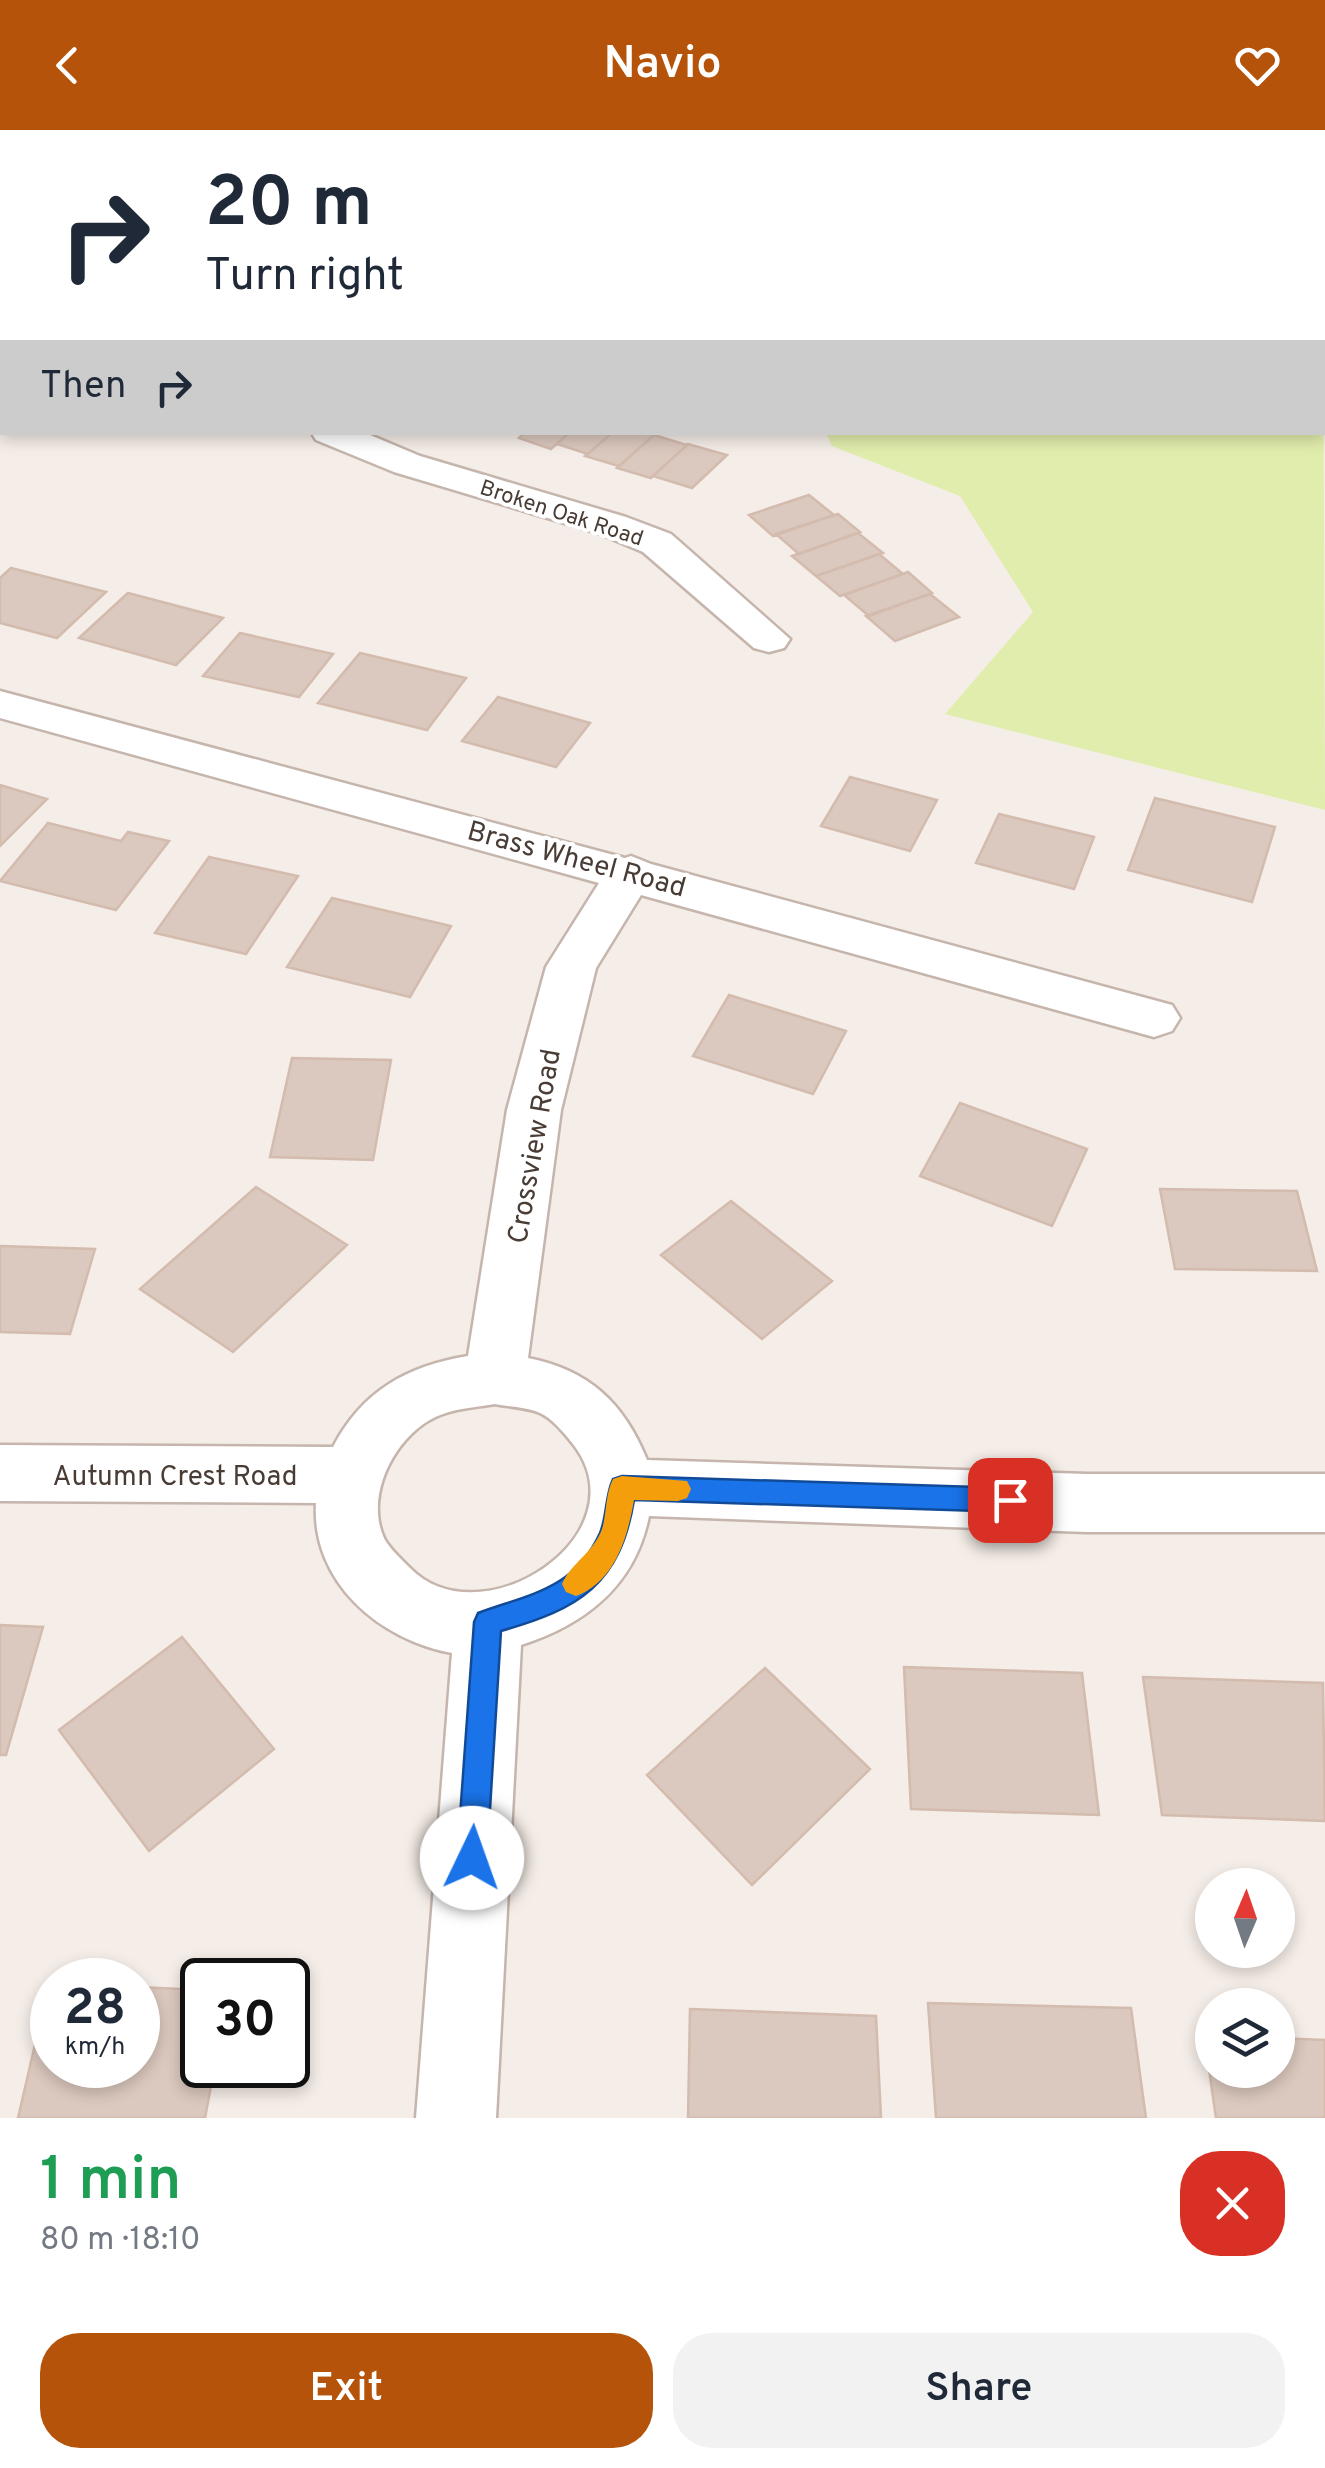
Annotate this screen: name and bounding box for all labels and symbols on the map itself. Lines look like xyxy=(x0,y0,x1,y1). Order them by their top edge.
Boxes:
street label: Broken Oak Road xyxy=(476,475,646,554)
street label: Brass Wheel Road xyxy=(463,814,689,907)
street label: Crossview Road xyxy=(501,1046,571,1247)
pin xyxy=(968,1458,1053,1543)
street label: Autumn Crest Road xyxy=(53,1460,297,1496)
position arrow xyxy=(420,1806,524,1910)
north arrow xyxy=(1195,1868,1295,1968)
speed limit sign: 30 xyxy=(180,1958,310,2088)

